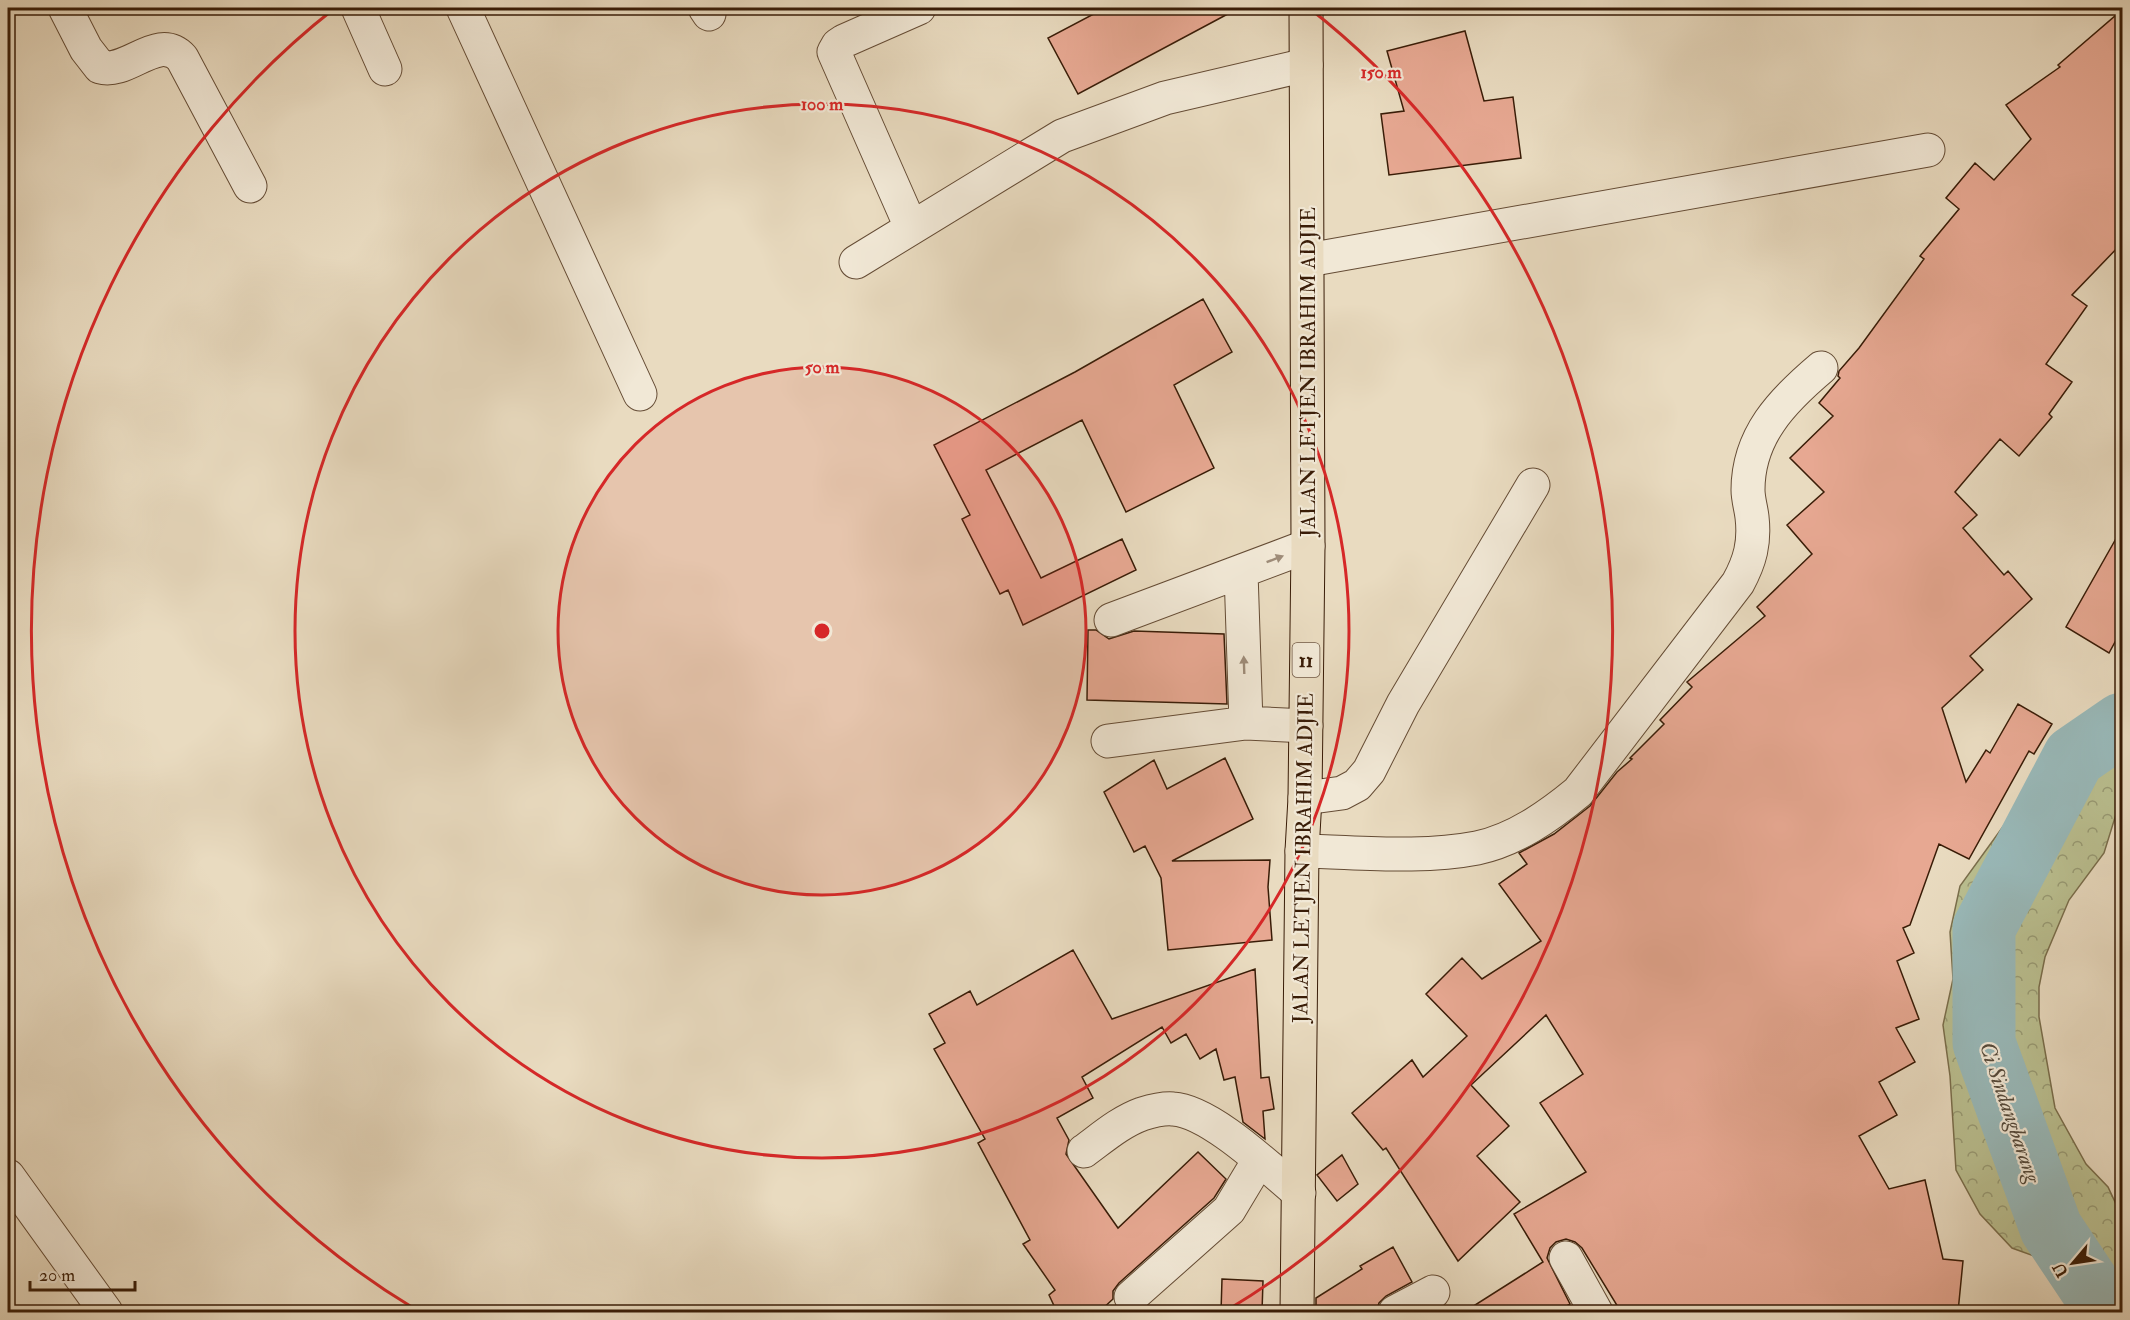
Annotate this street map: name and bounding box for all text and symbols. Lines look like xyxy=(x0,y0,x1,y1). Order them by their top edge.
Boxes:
text: 150 m xyxy=(1360,61,1403,84)
text: 100 m xyxy=(801,93,844,116)
street label: JALAN LETJEN IBRAHIM ADJIE xyxy=(1295,207,1322,538)
text: 50 m xyxy=(805,356,840,379)
one-way arrow xyxy=(1266,554,1284,563)
centre of rings xyxy=(812,621,832,641)
road number: 11 xyxy=(1292,643,1320,677)
one-way arrow xyxy=(1239,655,1249,674)
street label: JALAN LETJEN IBRAHIM ADJIE xyxy=(1287,693,1320,1024)
water label: Ci Sindangbarang xyxy=(1973,1038,2048,1187)
north arrow xyxy=(2043,1233,2103,1293)
scale bar xyxy=(30,1254,135,1292)
text: U xyxy=(2048,1259,2073,1280)
text: 20 m xyxy=(39,1264,75,1287)

